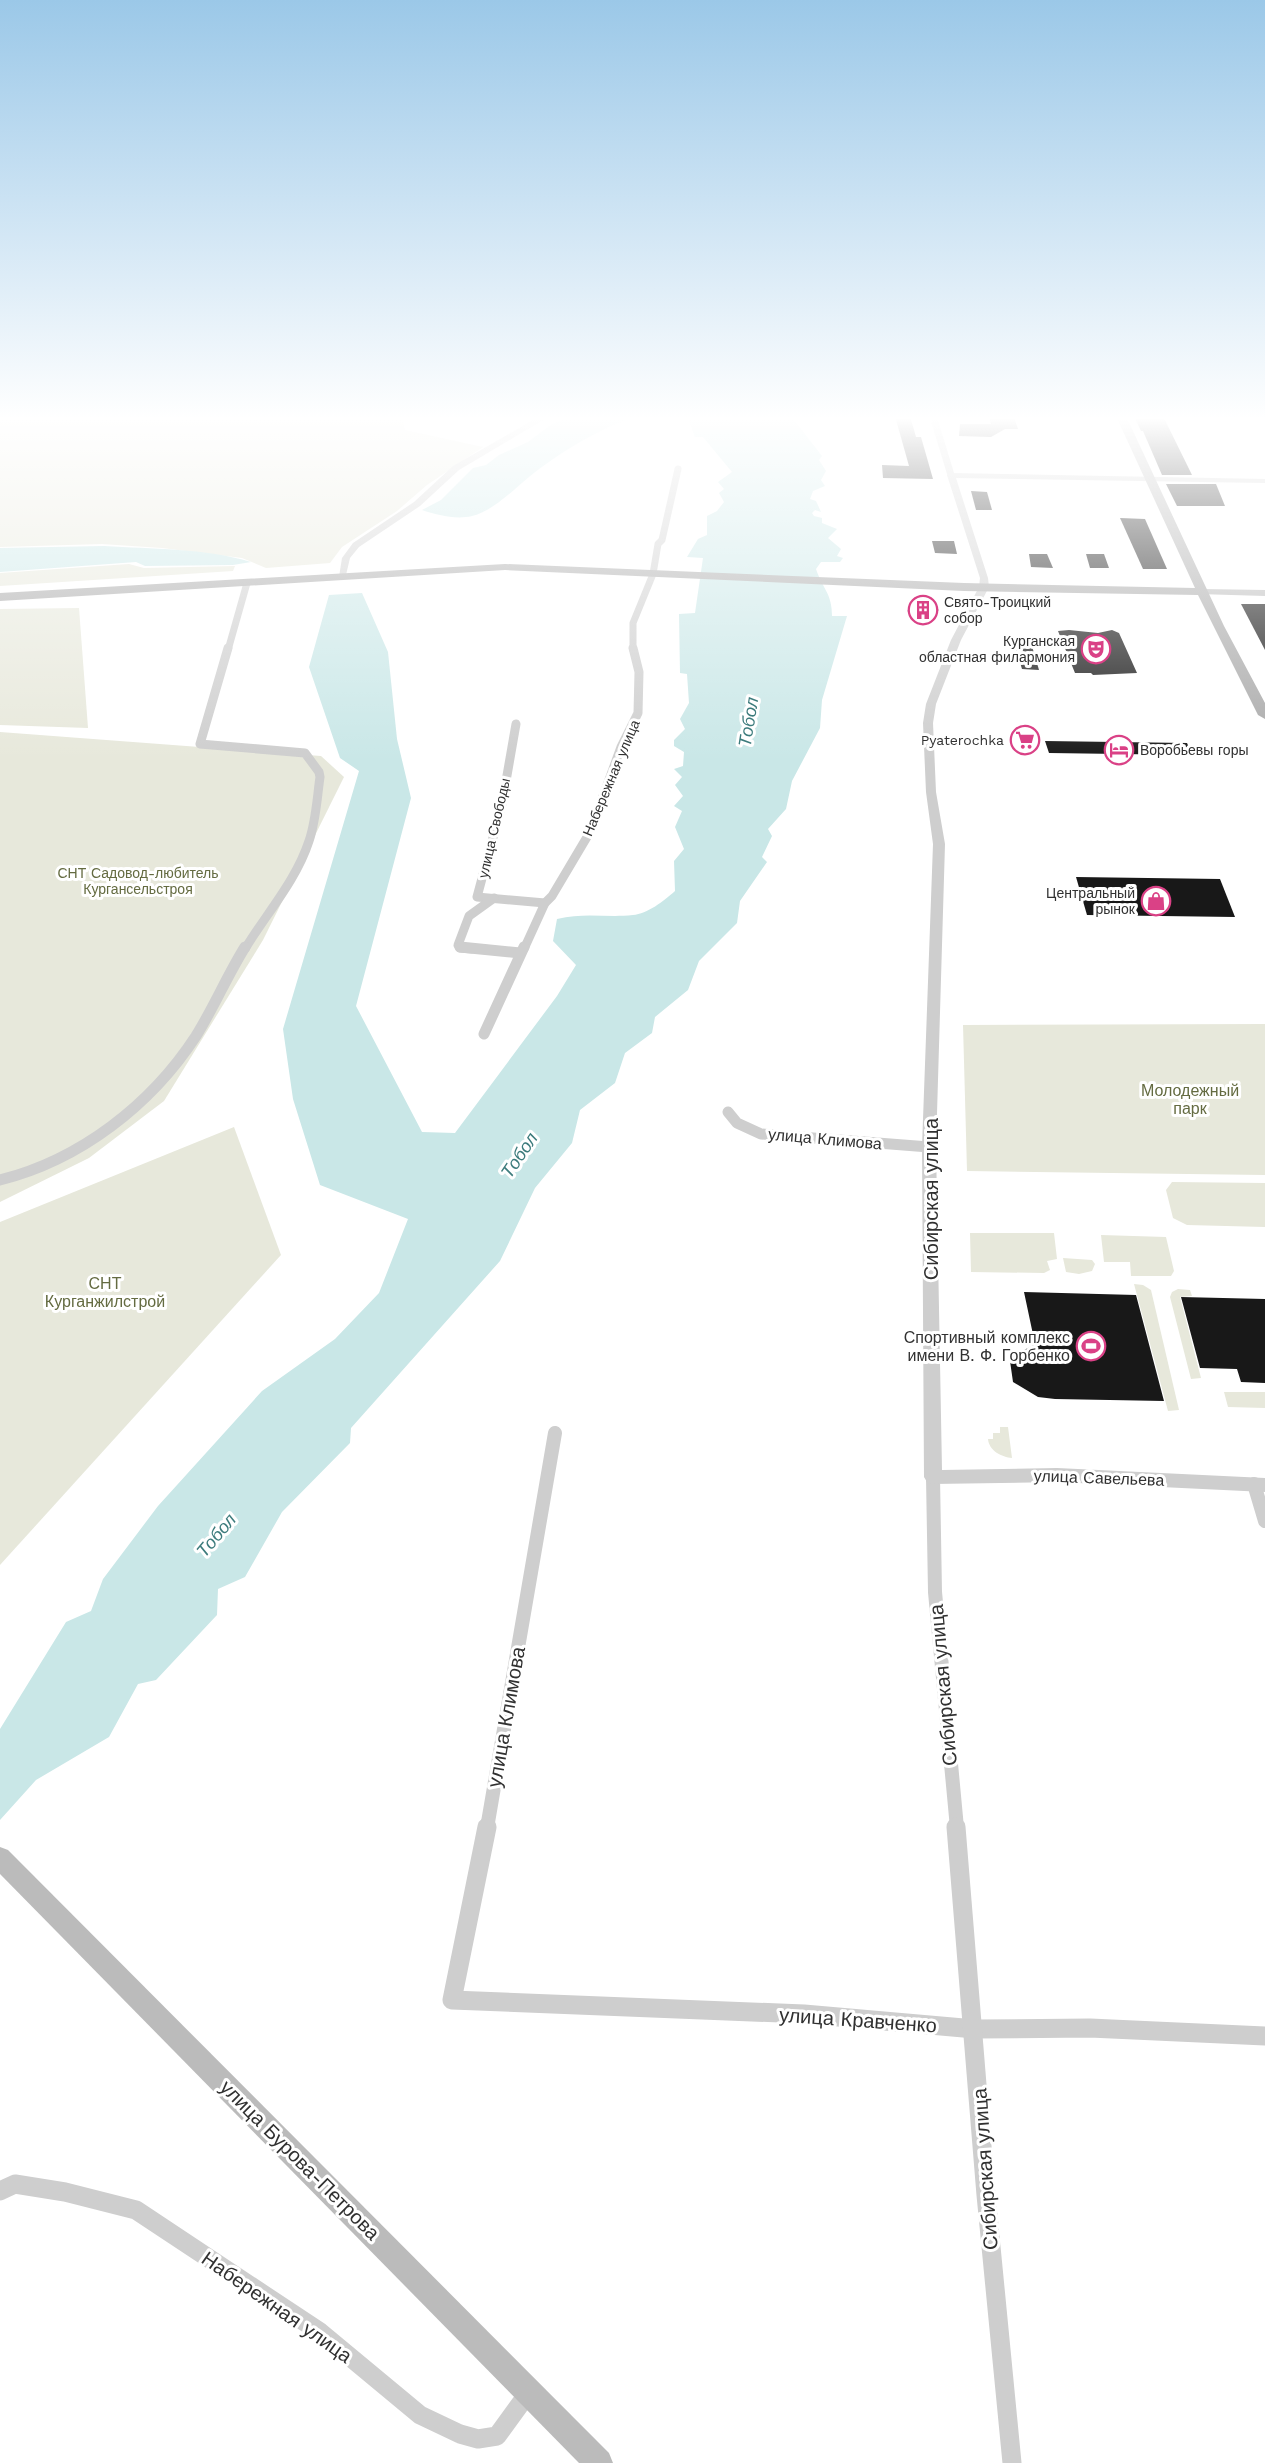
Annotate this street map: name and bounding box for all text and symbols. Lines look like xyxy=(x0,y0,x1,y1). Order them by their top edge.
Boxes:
building icon: Свято-Троицкий собор xyxy=(907,594,939,626)
place label: Свято-Троицкий собор xyxy=(944,594,1051,626)
place label: Курганская областная филармония xyxy=(919,633,1075,665)
theatre icon: Курганская областная филармония xyxy=(1080,633,1112,665)
water label: Тобол xyxy=(734,696,762,748)
street label: Набережная улица xyxy=(579,717,643,839)
supermarket icon: Pyaterochka xyxy=(1009,724,1041,756)
place label: Pyaterochka xyxy=(921,732,1004,748)
hotel icon: Воробьевы горы xyxy=(1103,734,1135,766)
place label: Воробьевы горы xyxy=(1140,742,1249,758)
street label: улица Свободы xyxy=(475,776,513,880)
park label: СНТ Садовод-любитель Кургансельстроя xyxy=(57,865,219,897)
place label: Центральный рынок xyxy=(1046,885,1136,917)
shop icon: Центральный рынок xyxy=(1140,885,1172,917)
park label: Молодежный парк xyxy=(1141,1081,1239,1118)
street label: Сибирская улица xyxy=(919,1117,943,1280)
street label: улица Климова xyxy=(767,1125,883,1153)
water label: Тобол xyxy=(496,1128,542,1182)
park label: СНТ Курганжилстрой xyxy=(45,1274,165,1311)
place label: Спортивный комплекс имени В. Ф. Горбенко xyxy=(904,1328,1070,1365)
sports icon: Спортивный комплекс имени В. Ф. Горбенко xyxy=(1075,1330,1107,1362)
street label: улица Савельева xyxy=(1033,1466,1165,1490)
water label: Тобол xyxy=(192,1509,240,1561)
street label: Сибирская улица xyxy=(924,1602,962,1767)
street label: улица Климова xyxy=(482,1644,530,1789)
street label: улица Кравченко xyxy=(778,2003,938,2037)
street label: улица Бурова-Петрова xyxy=(215,2075,385,2245)
street label: Сибирская улица xyxy=(967,2086,1003,2251)
street label: Набережная улица xyxy=(197,2246,358,2368)

